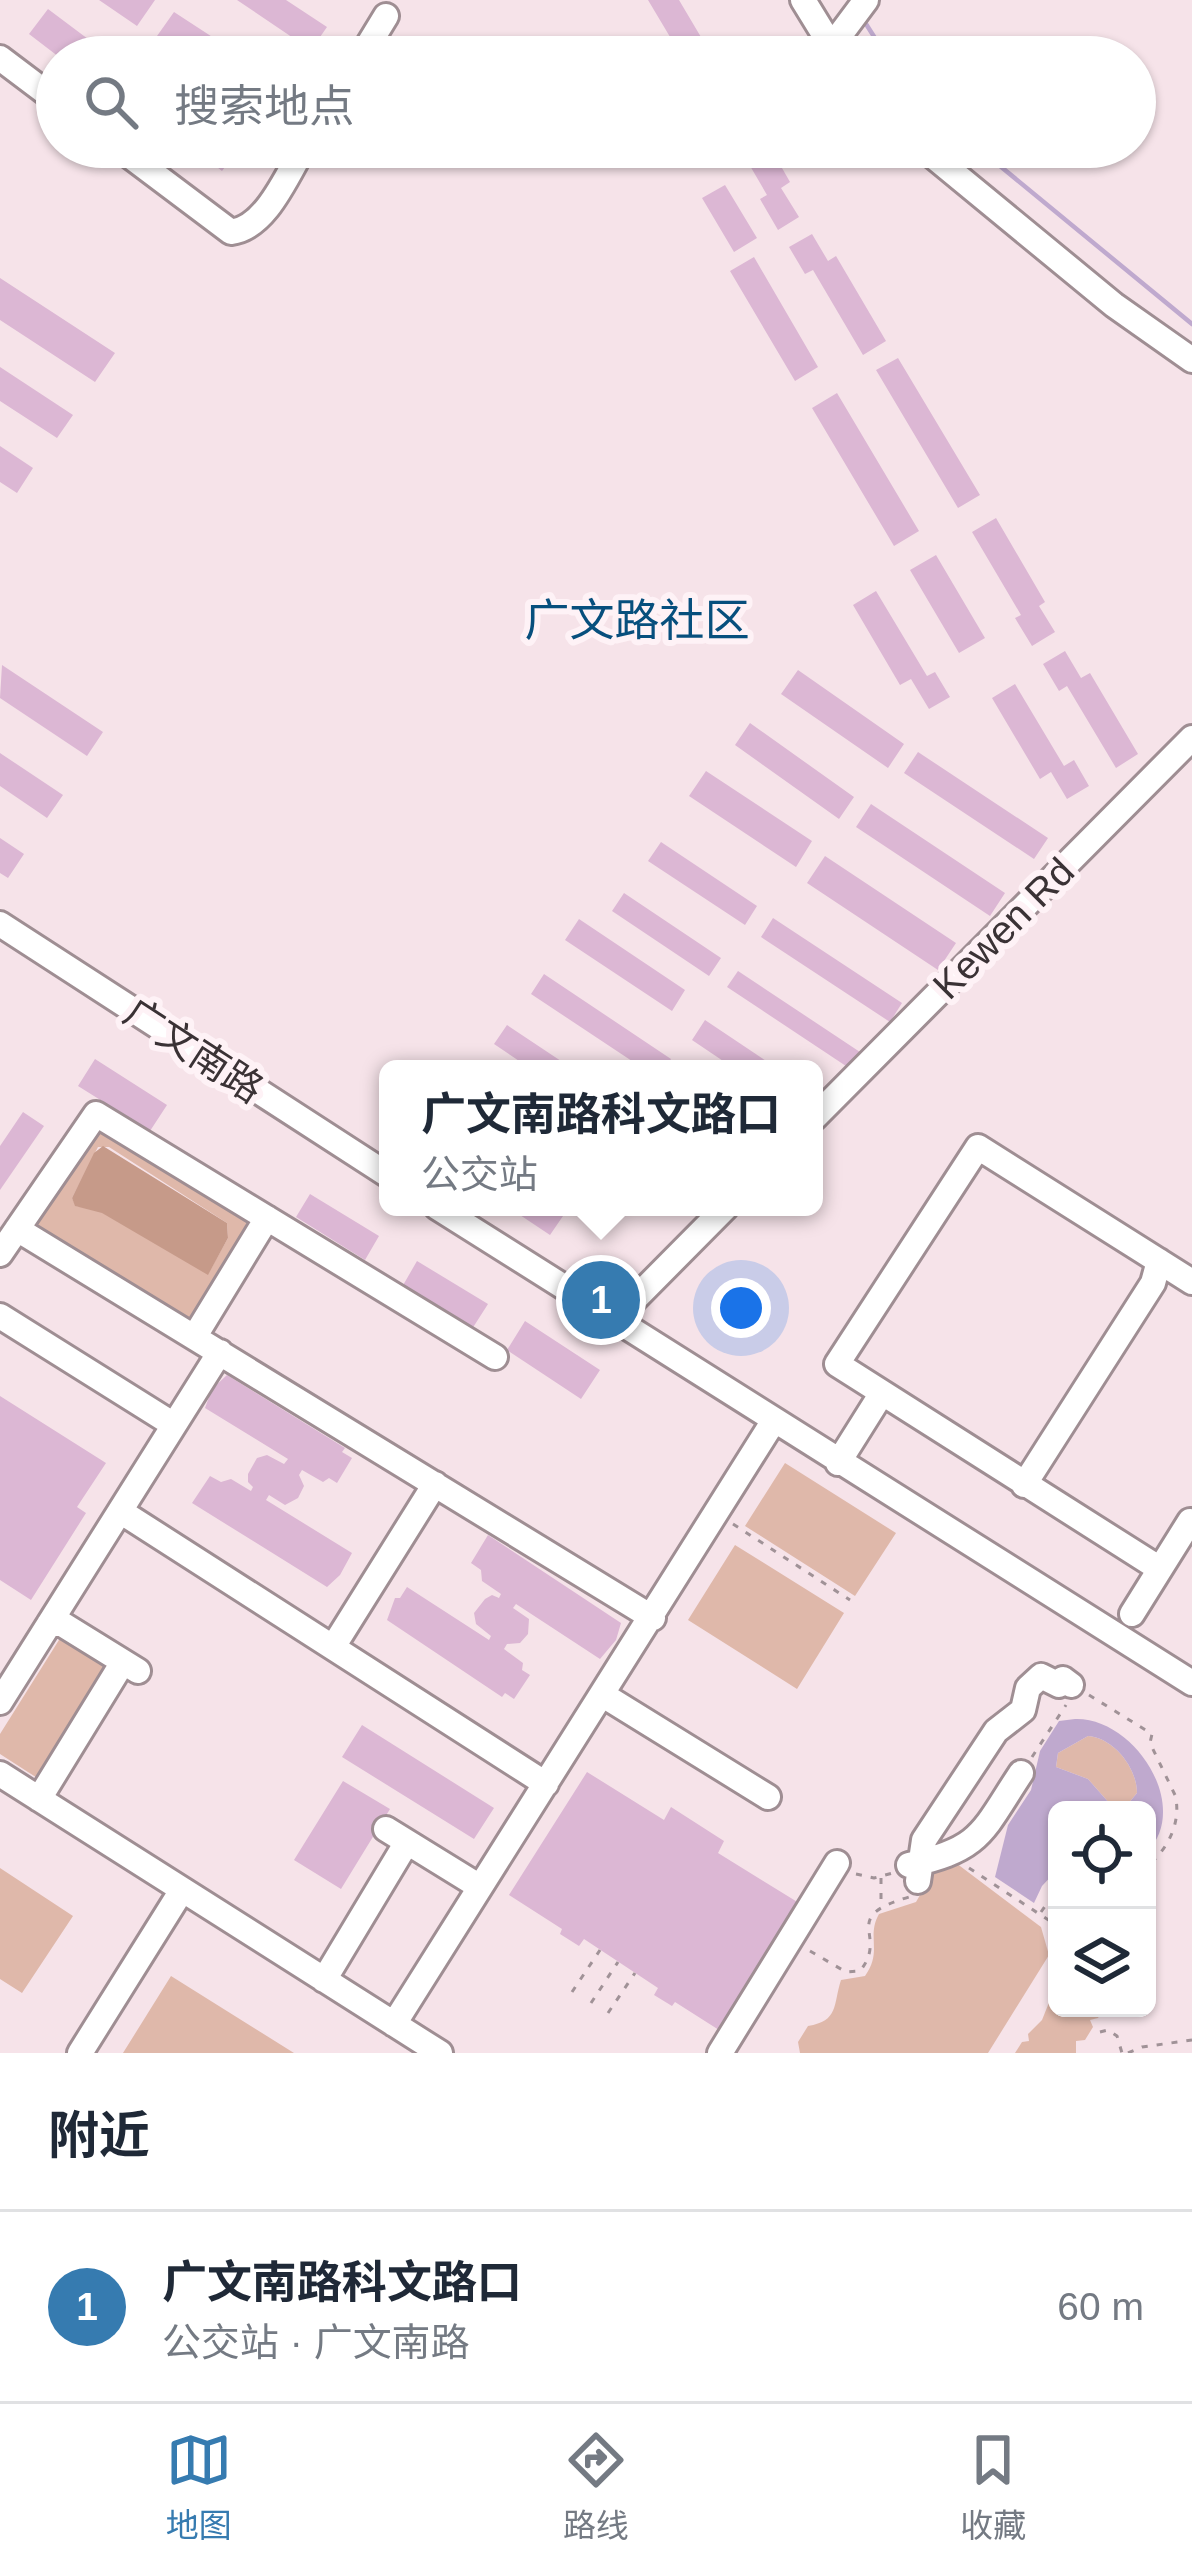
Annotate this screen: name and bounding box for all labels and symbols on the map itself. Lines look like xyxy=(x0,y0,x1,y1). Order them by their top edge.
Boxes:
district label: 广文路社区 xyxy=(524,595,750,646)
street label: Kewen Rd xyxy=(925,850,1082,1007)
street label: 广文南路 xyxy=(117,990,271,1111)
pin: 1 xyxy=(562,1255,640,1345)
your location xyxy=(711,1278,771,1338)

